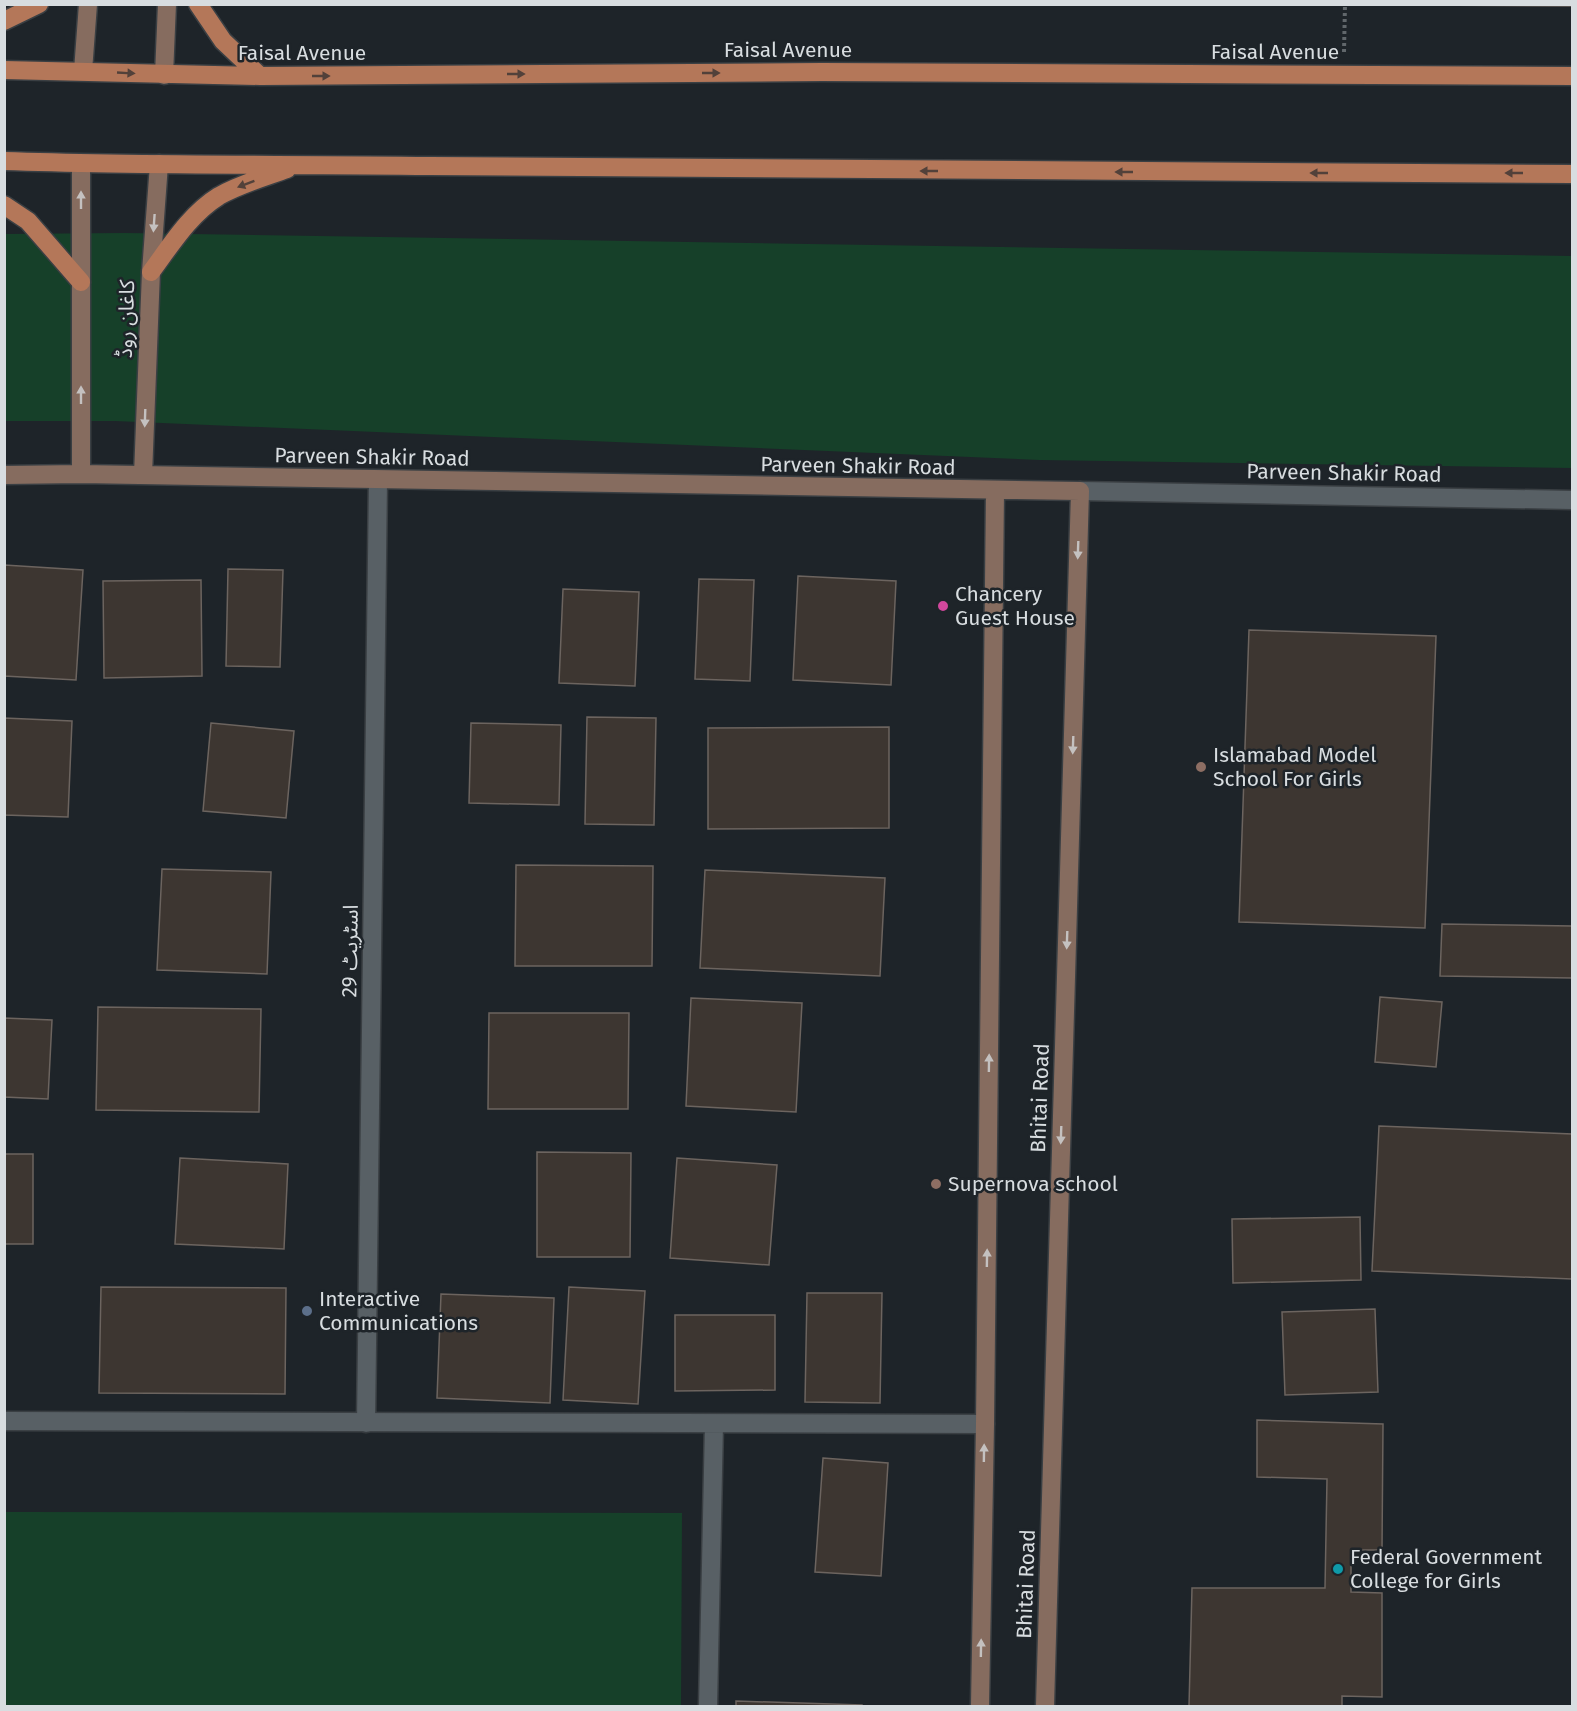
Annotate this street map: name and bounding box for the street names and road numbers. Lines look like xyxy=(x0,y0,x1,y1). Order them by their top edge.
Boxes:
street label: Faisal Avenue xyxy=(724,37,852,63)
street label: Faisal Avenue xyxy=(1211,39,1339,65)
street label: Faisal Avenue xyxy=(238,40,366,66)
street label: کاغان روڈ xyxy=(112,279,140,359)
street label: Parveen Shakir Road xyxy=(274,442,470,472)
street label: Parveen Shakir Road xyxy=(760,451,956,481)
street label: Parveen Shakir Road xyxy=(1246,458,1442,488)
street label: اسٹریٹ 29 xyxy=(336,904,364,998)
street label: Bhitai Road xyxy=(1025,1043,1055,1153)
street label: Bhitai Road xyxy=(1011,1529,1041,1639)

